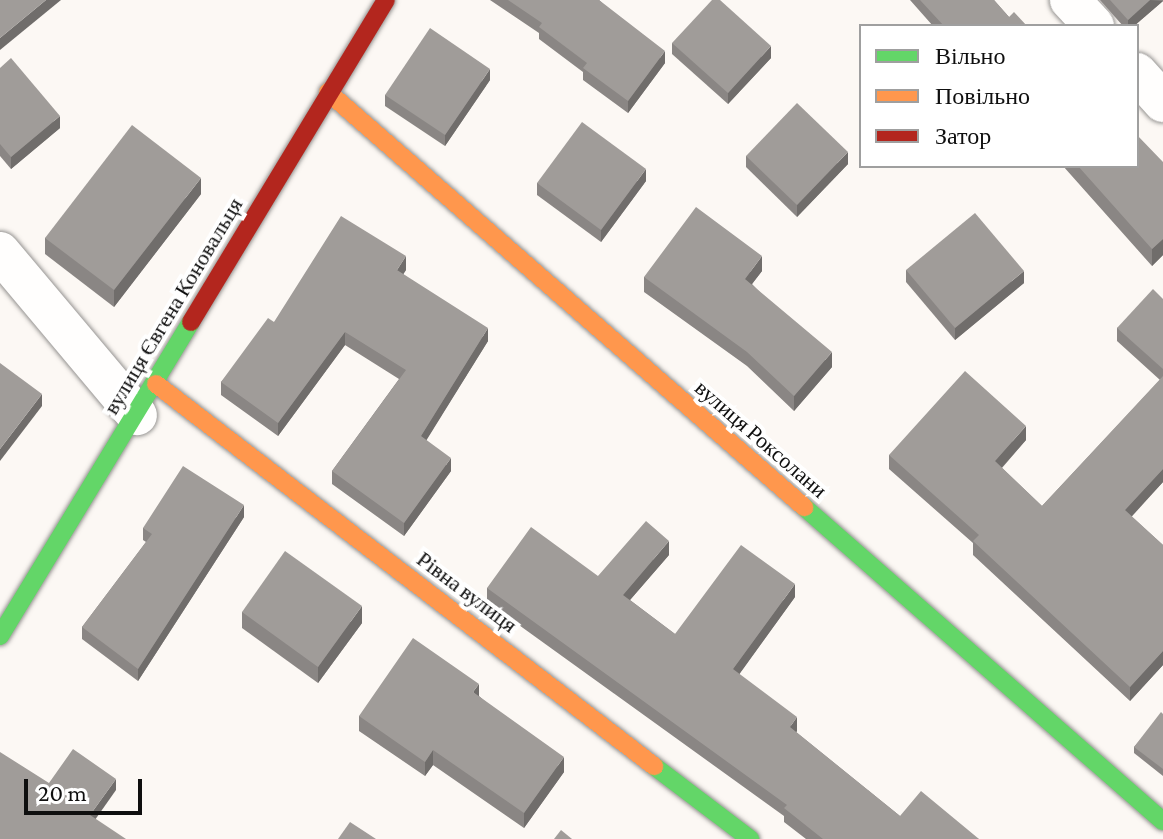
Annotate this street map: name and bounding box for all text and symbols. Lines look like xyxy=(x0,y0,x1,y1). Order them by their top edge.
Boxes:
legend xyxy=(859,24,1139,168)
text: Вільно xyxy=(935,42,1005,69)
text: Повільно xyxy=(935,82,1030,109)
text: Затор xyxy=(935,122,991,149)
street label: вулиця Євгена Коновальця xyxy=(98,193,248,419)
street label: вулиця Роксолани xyxy=(690,375,832,503)
street label: Рівна вулиця xyxy=(412,546,522,638)
scale bar xyxy=(28,763,146,813)
text: 20 m xyxy=(38,779,87,806)

